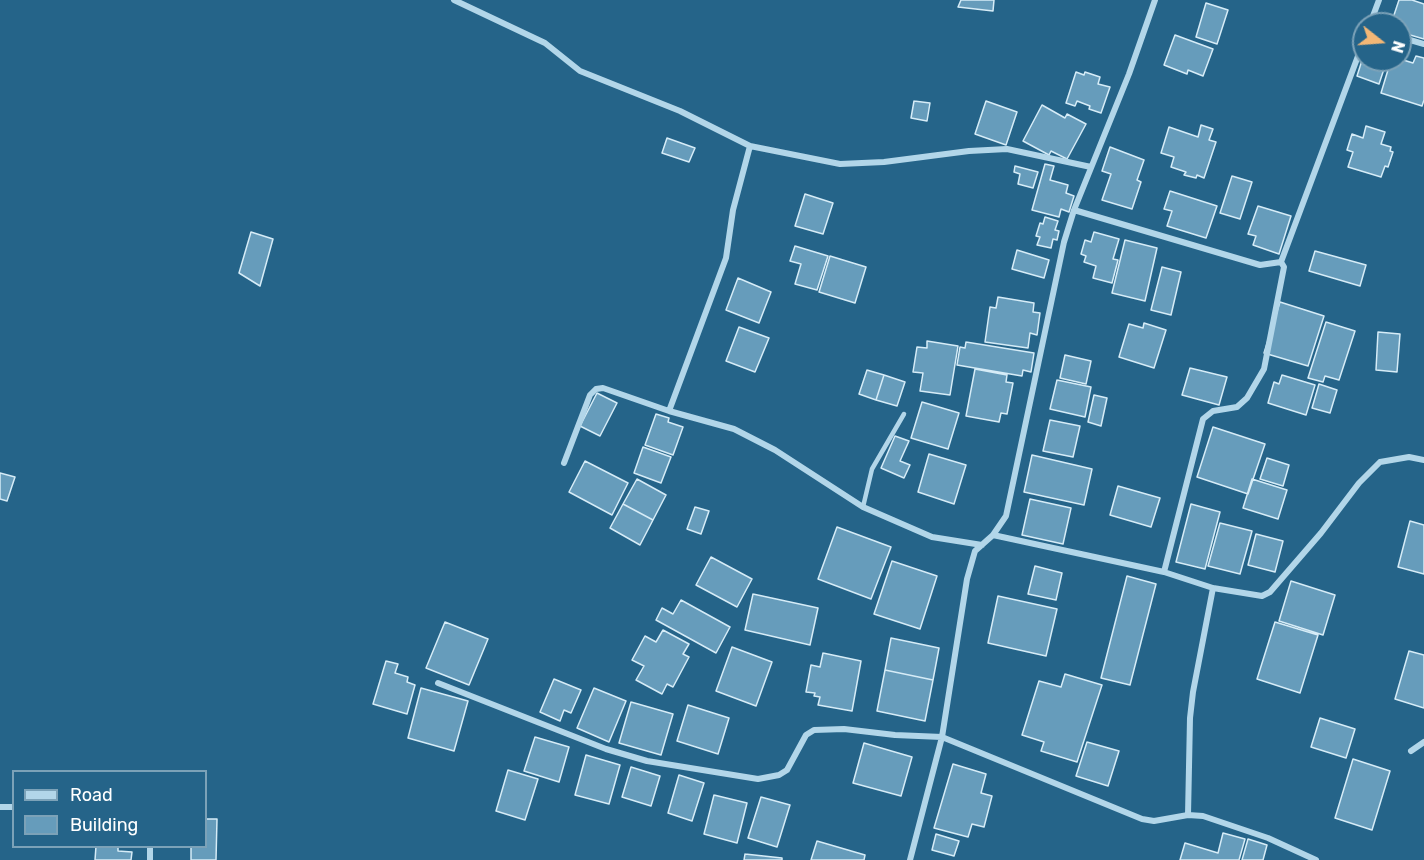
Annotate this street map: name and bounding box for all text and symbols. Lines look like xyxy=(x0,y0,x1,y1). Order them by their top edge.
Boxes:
north arrow xyxy=(1352,12,1412,72)
text: N xyxy=(1387,39,1409,55)
legend xyxy=(12,770,207,848)
text: Road xyxy=(70,784,113,806)
text: Building xyxy=(70,814,138,836)

